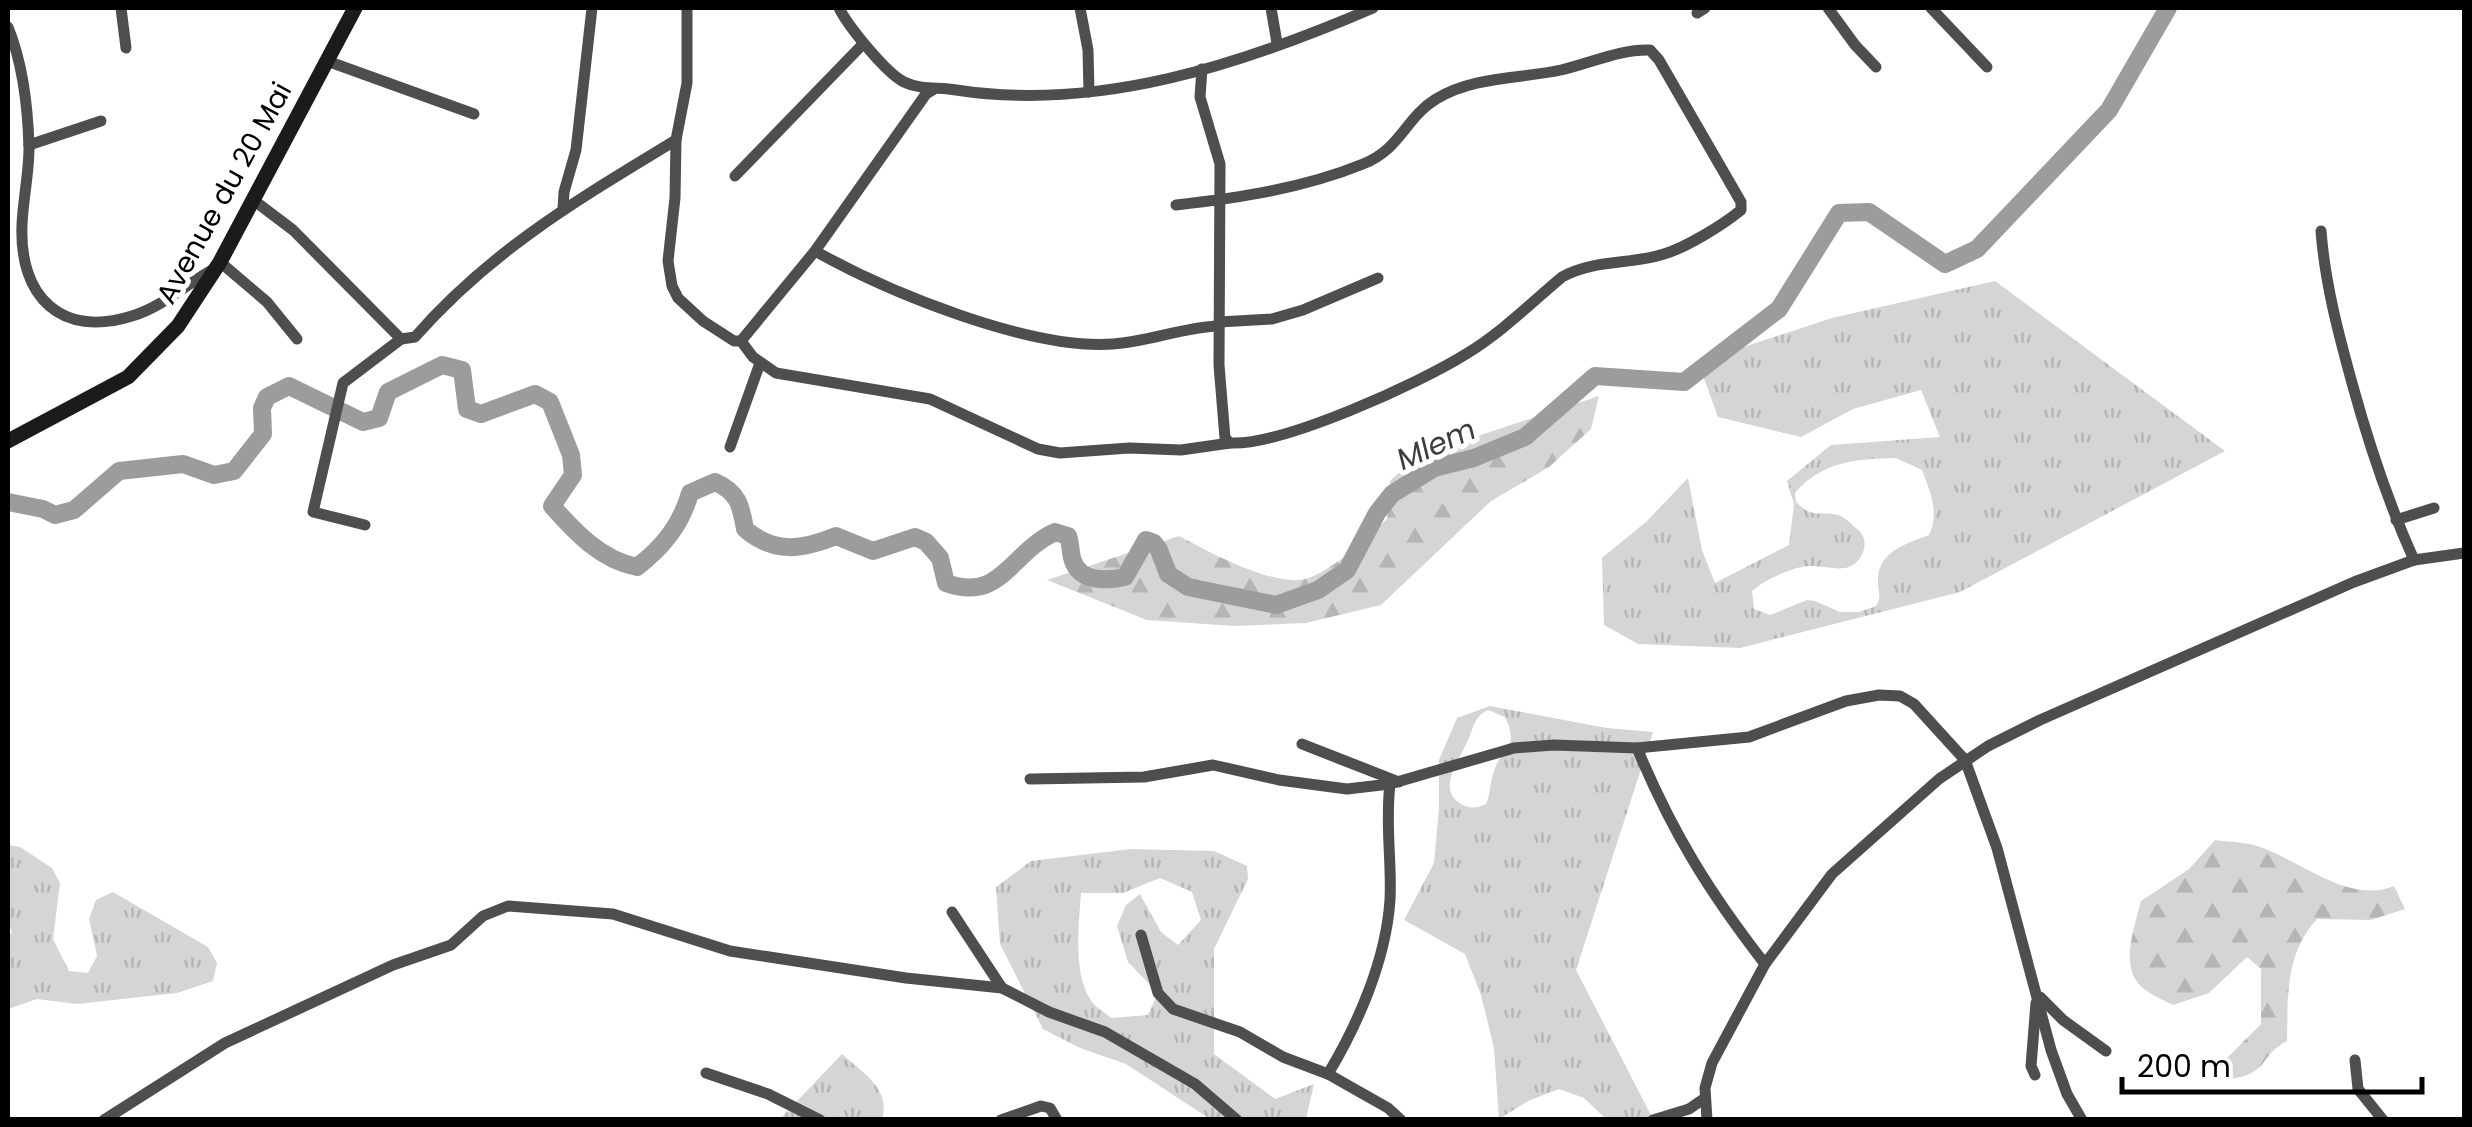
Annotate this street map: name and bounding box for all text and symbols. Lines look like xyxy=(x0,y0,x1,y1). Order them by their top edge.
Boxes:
street label: Avenue du 20 Mai xyxy=(147,75,301,311)
water label: Mlem xyxy=(1389,408,1483,480)
scale bar xyxy=(2122,1032,2422,1094)
text: 200 m xyxy=(2137,1045,2231,1088)

